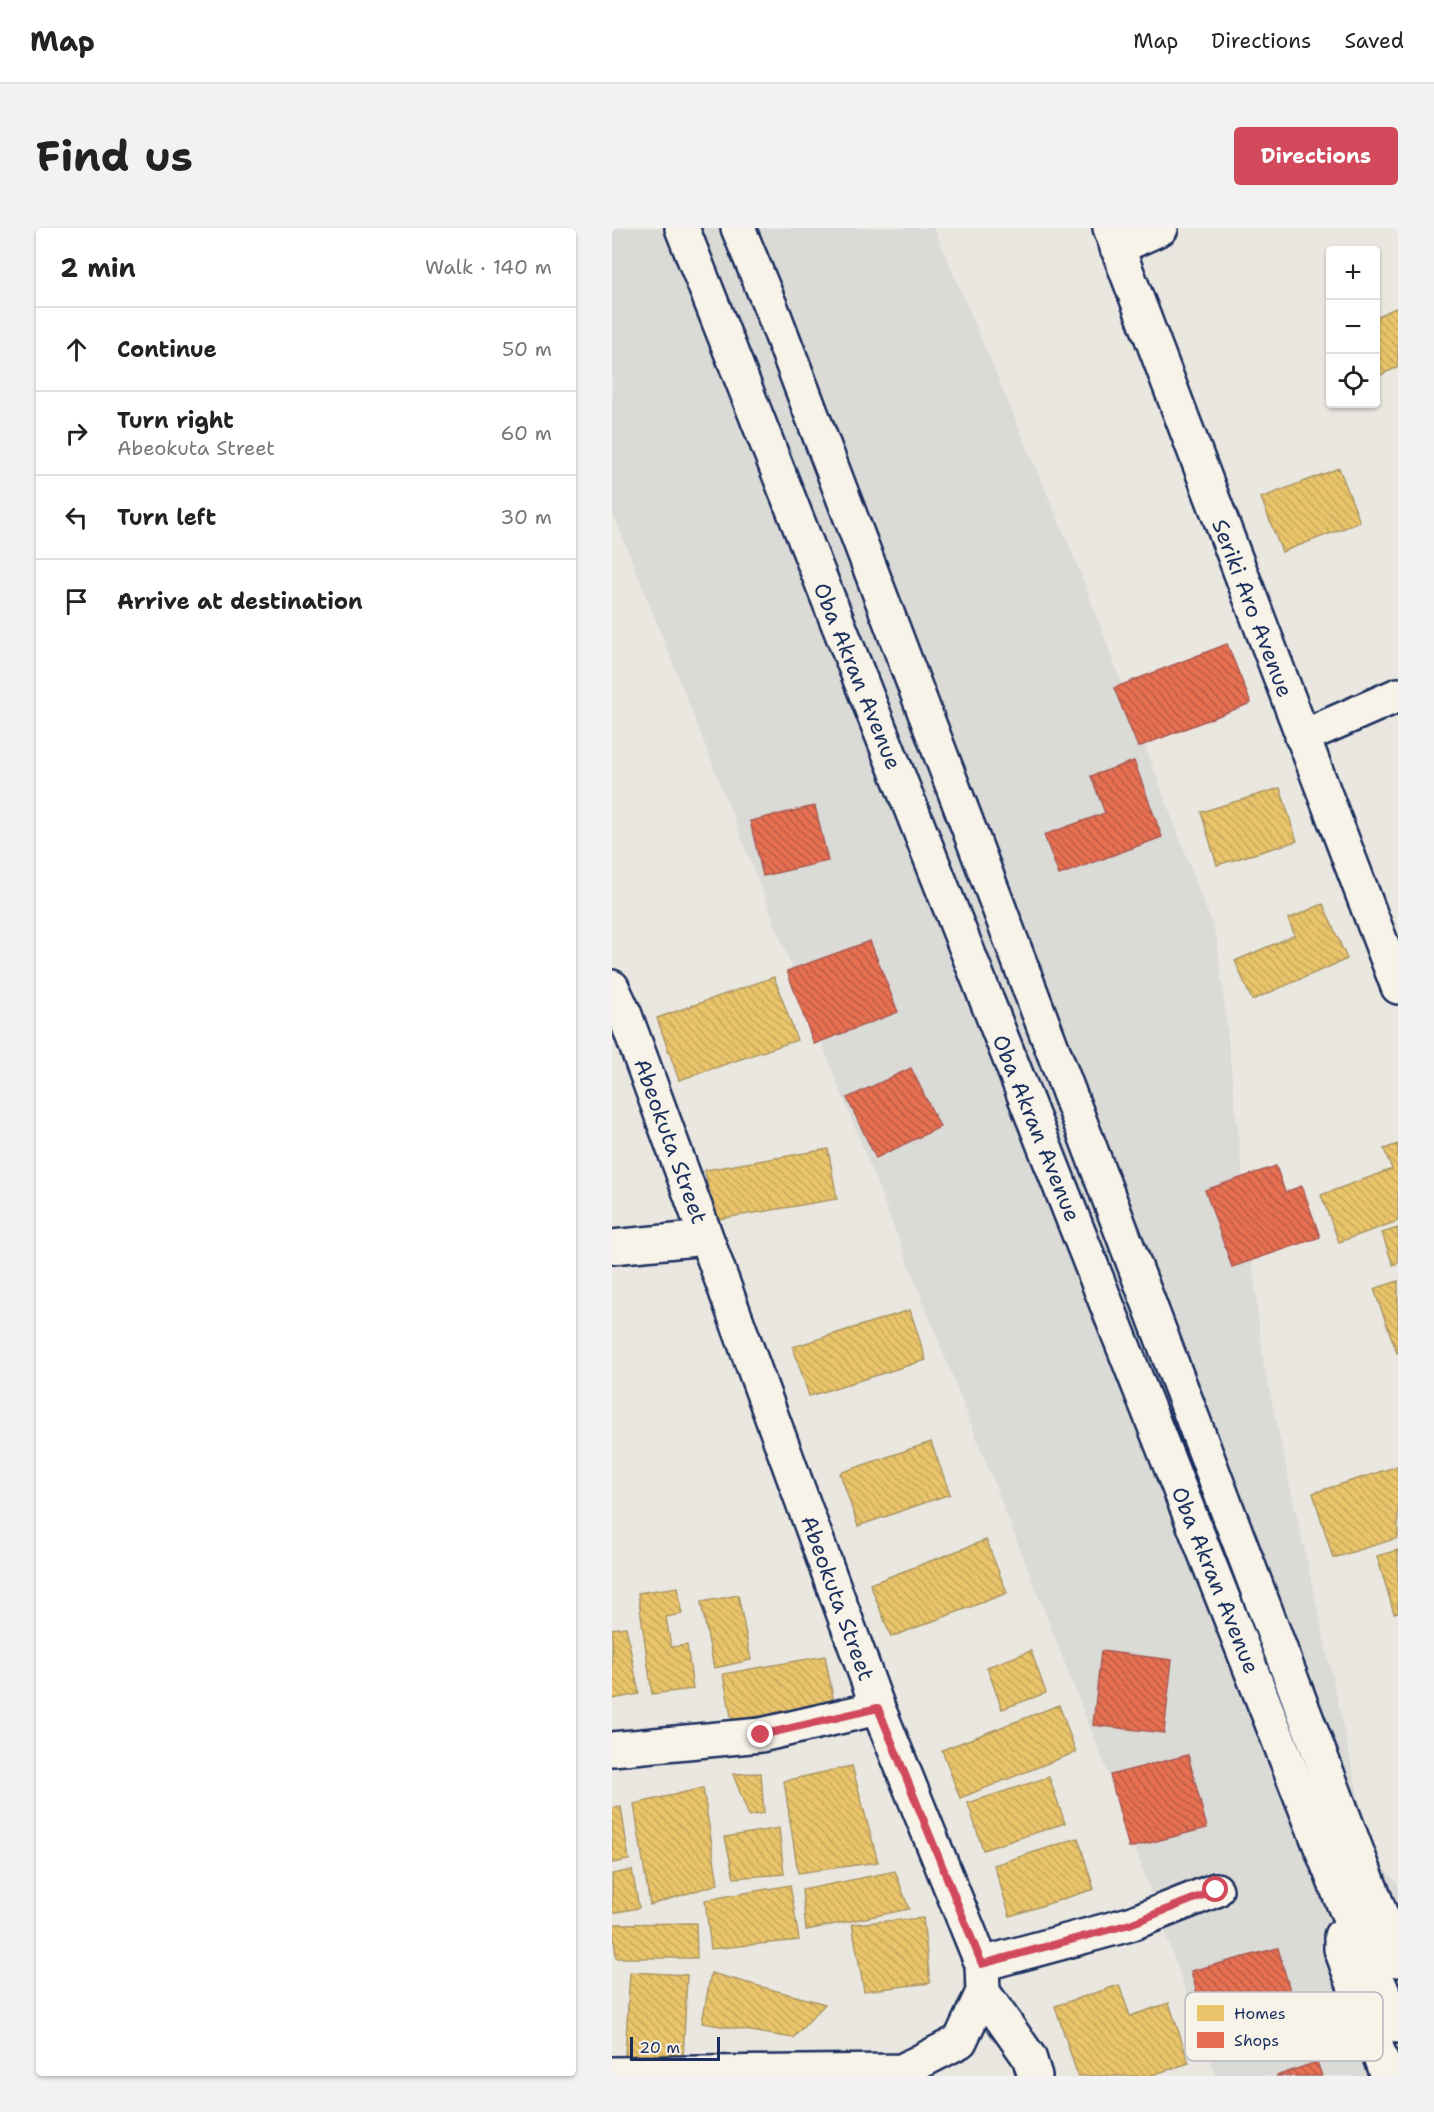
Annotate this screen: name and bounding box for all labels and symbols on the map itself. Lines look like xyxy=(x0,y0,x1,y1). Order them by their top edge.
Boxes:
street label: Seriki Aro Avenue xyxy=(1205,515,1300,701)
street label: Oba Akran Avenue xyxy=(807,578,908,774)
street label: Oba Akran Avenue xyxy=(986,1030,1087,1226)
street label: Abeokuta Street xyxy=(627,1055,714,1228)
street label: Oba Akran Avenue xyxy=(1165,1482,1266,1678)
street label: Abeokuta Street xyxy=(794,1512,881,1685)
route end xyxy=(747,1721,773,1747)
route start xyxy=(1202,1876,1228,1902)
legend xyxy=(1185,1992,1383,2061)
text: Homes xyxy=(1234,2003,1286,2024)
text: Shops xyxy=(1234,2030,1279,2051)
scale bar xyxy=(630,2034,720,2062)

